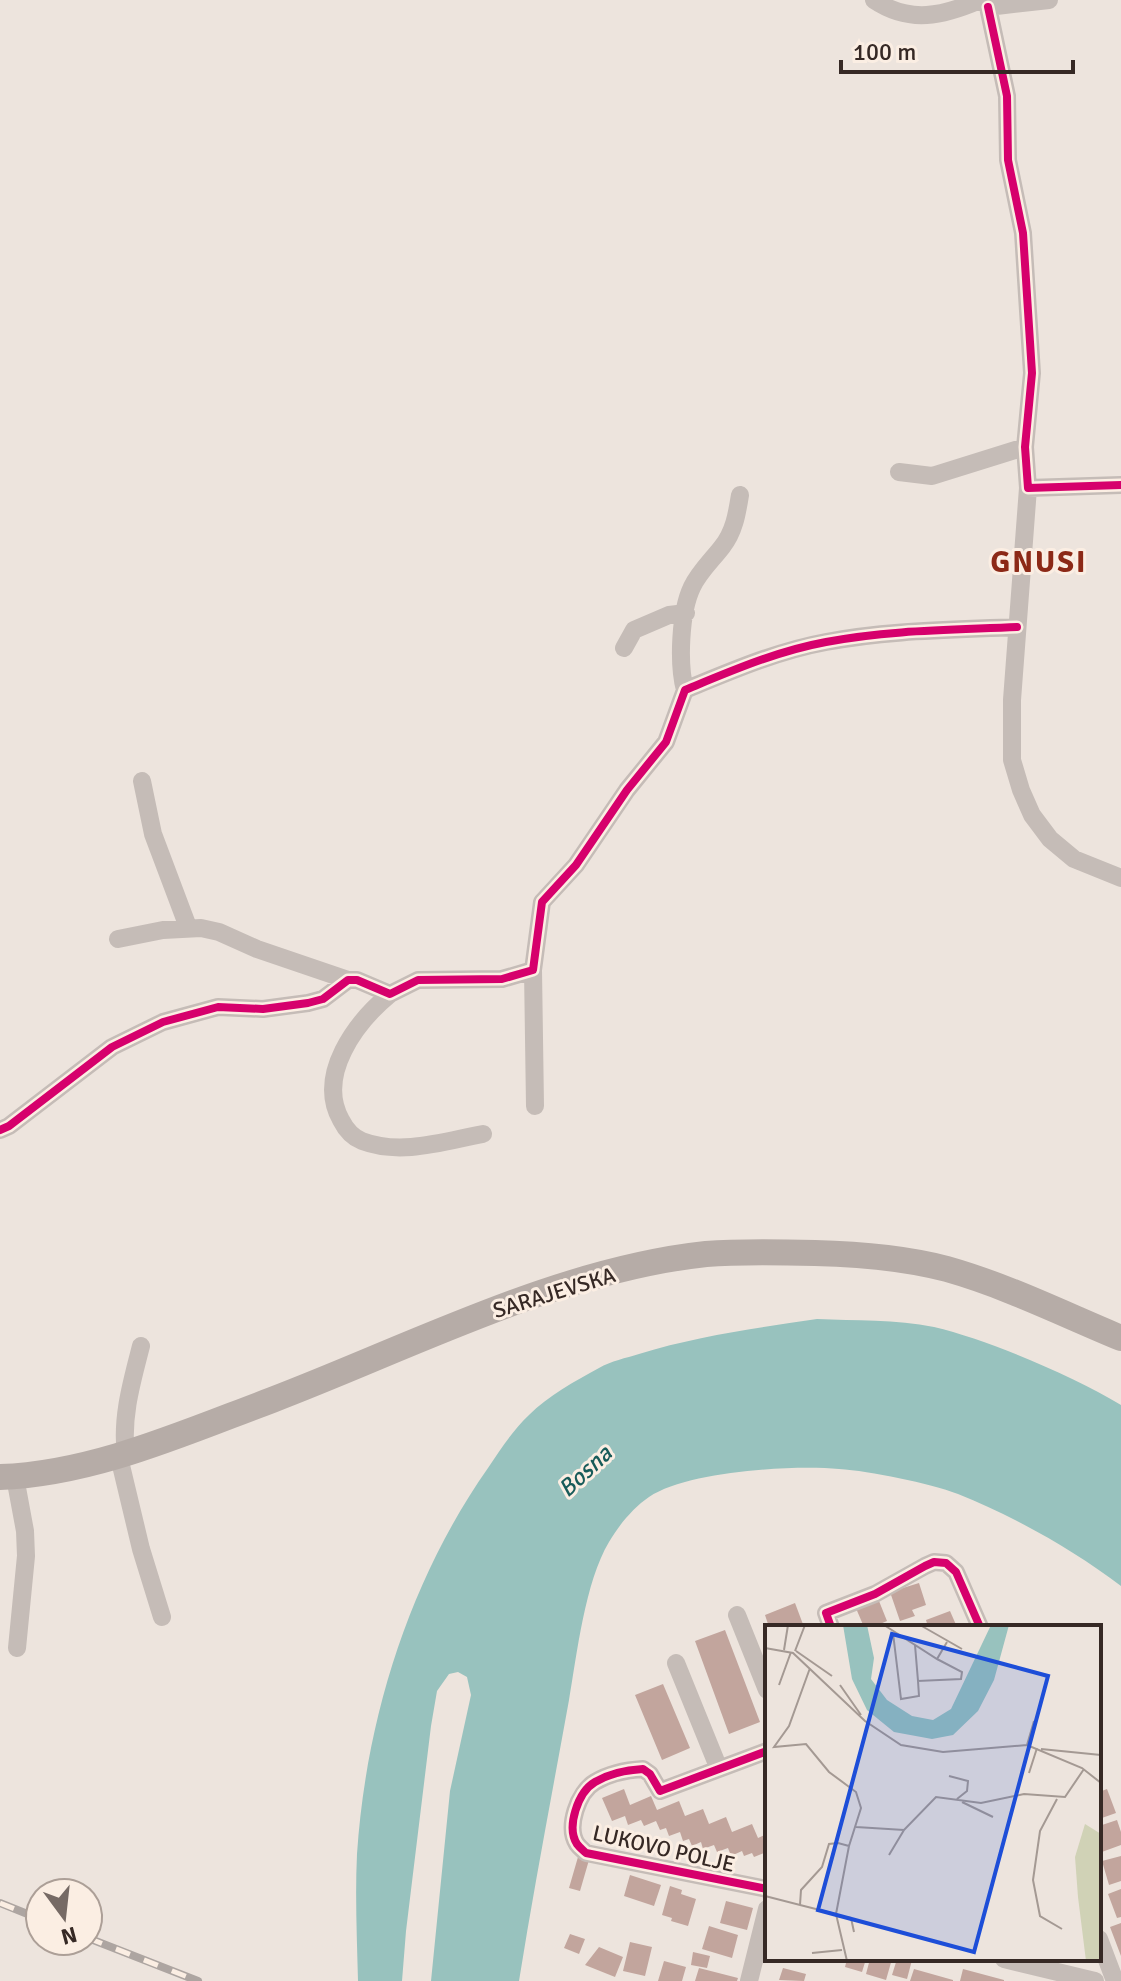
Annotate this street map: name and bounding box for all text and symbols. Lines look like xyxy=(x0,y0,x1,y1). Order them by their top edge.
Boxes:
scale bar xyxy=(841,24,1073,74)
text: 100 m xyxy=(853,37,916,67)
district label: GNUSI xyxy=(991,544,1087,581)
street label: SARAJEVSKA xyxy=(490,1261,619,1324)
water label: Bosna xyxy=(552,1438,619,1503)
inset map xyxy=(765,1625,1101,1961)
street label: LUKOVO POLJE xyxy=(590,1819,738,1878)
north arrow xyxy=(24,1877,104,1957)
text: N xyxy=(58,1921,80,1951)

